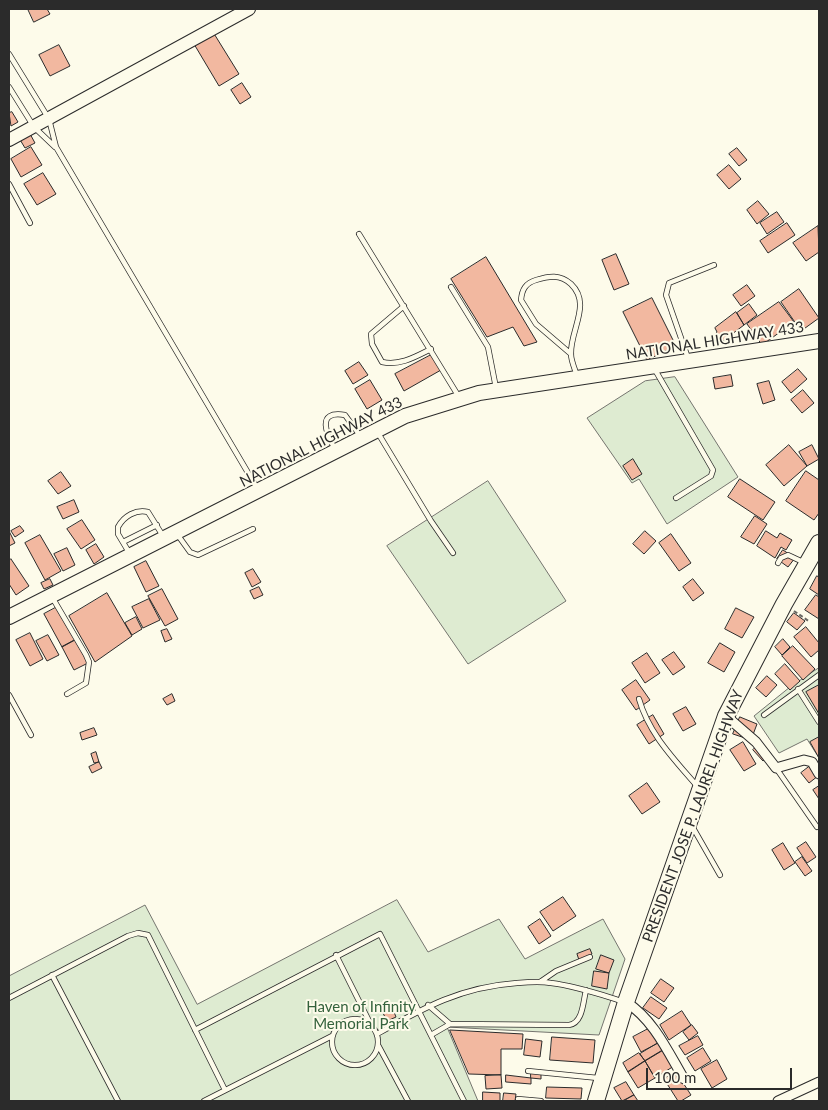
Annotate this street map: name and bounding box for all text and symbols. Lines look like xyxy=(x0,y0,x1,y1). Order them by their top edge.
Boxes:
street label: NATIONAL HIGHWAY 433 xyxy=(625,318,805,364)
street label: NATIONAL HIGHWAY 433 xyxy=(237,393,405,491)
street label: PRESIDENT JOSE P. LAUREL HIGHWAY xyxy=(639,687,747,945)
park label: Haven of Infinity Memorial Park xyxy=(306,998,416,1033)
scale bar xyxy=(648,1058,794,1090)
text: 100 m xyxy=(654,1068,696,1086)

